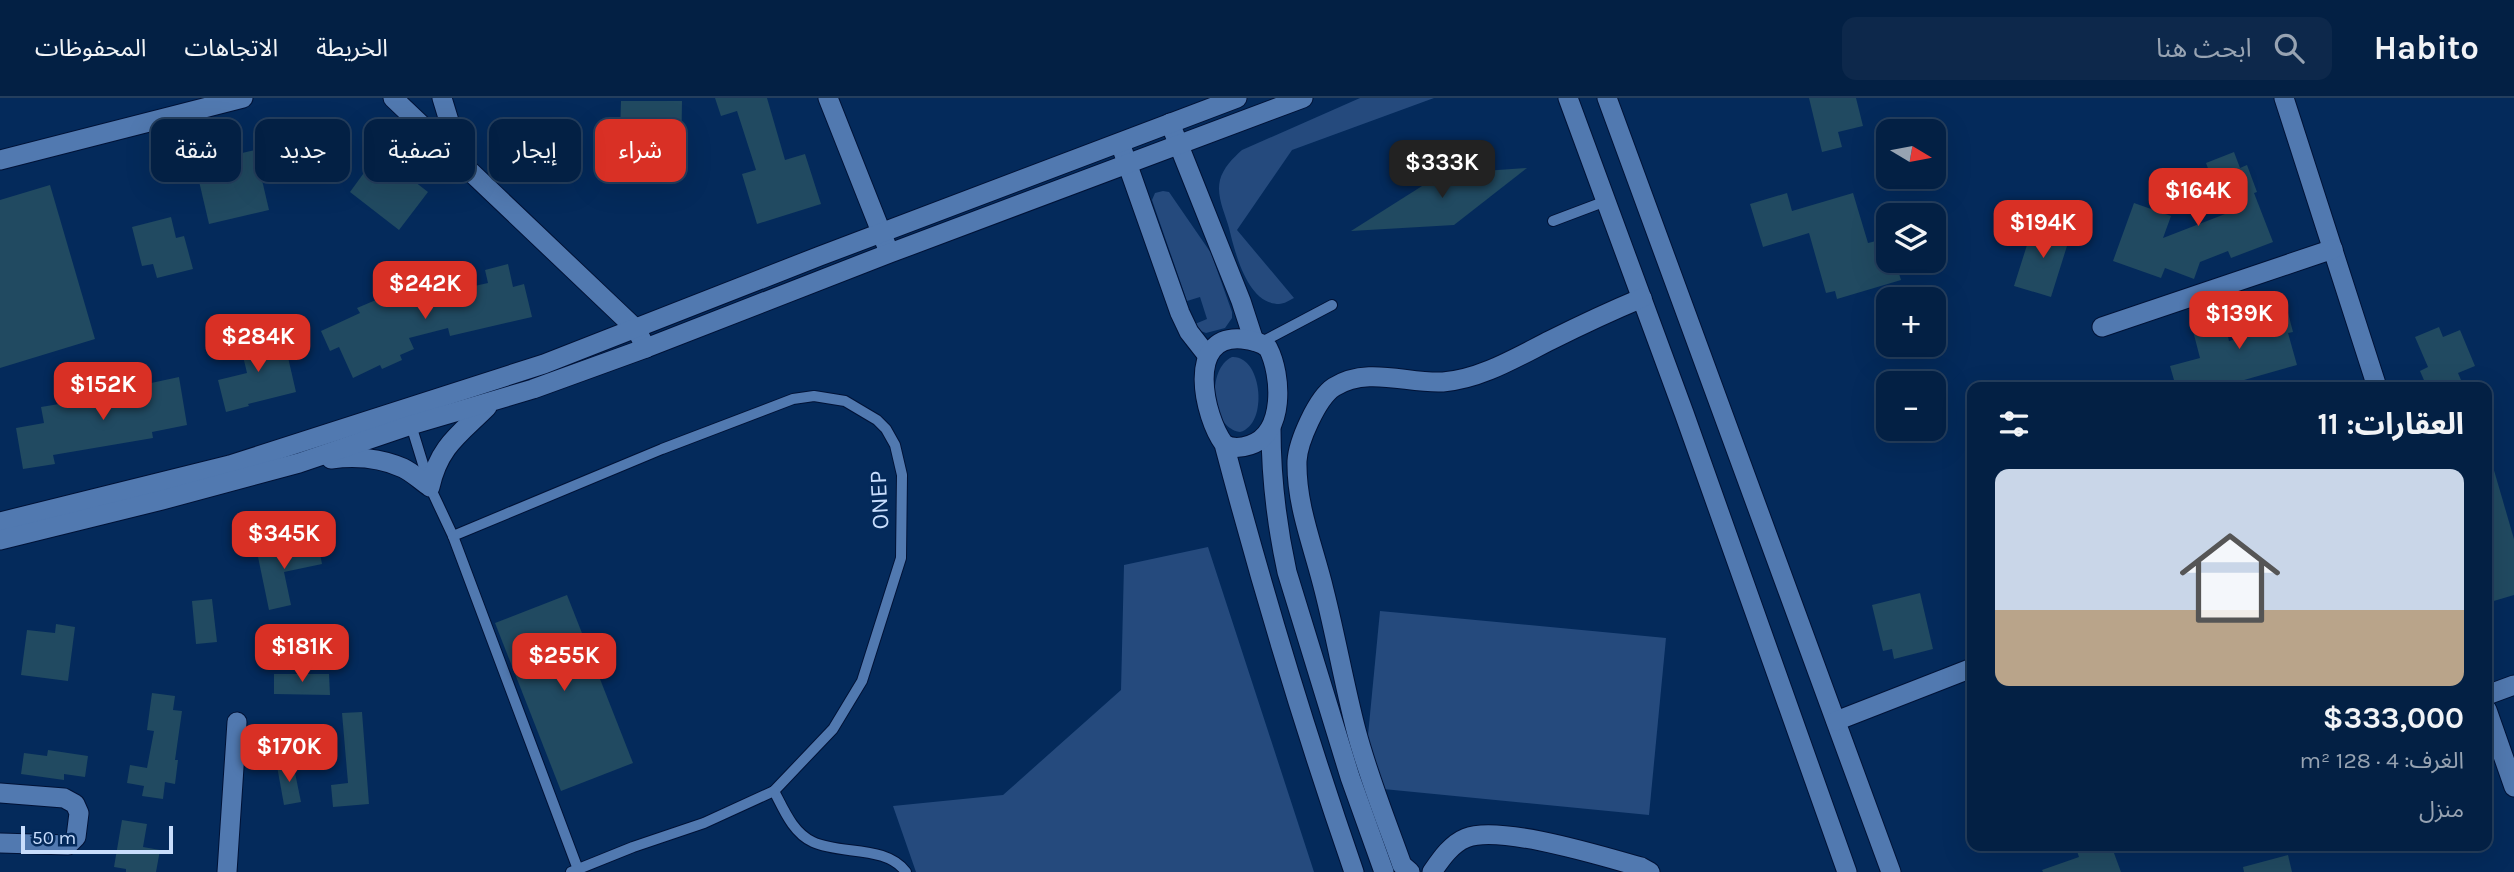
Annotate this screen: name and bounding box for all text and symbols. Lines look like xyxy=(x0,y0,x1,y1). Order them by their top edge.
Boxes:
search box xyxy=(1842,17,2332,80)
icon: search xyxy=(2270,29,2308,67)
text: Habito xyxy=(2374,29,2479,67)
text: ابحث هنا xyxy=(2156,33,2252,64)
text: المحفوظات xyxy=(35,34,146,62)
text: الاتجاهات xyxy=(184,34,278,62)
text: الخريطة xyxy=(316,34,388,62)
chip: شقة xyxy=(151,119,241,182)
chip: جديد xyxy=(255,119,350,182)
chip: تصفية xyxy=(364,119,475,182)
chip: إيجار xyxy=(489,119,581,182)
chip: شراء xyxy=(595,119,686,182)
north arrow xyxy=(1876,119,1946,189)
map controls xyxy=(1876,119,1946,441)
pin: $333K xyxy=(1393,140,1491,200)
text: $333K xyxy=(1405,149,1479,176)
pin: $164K xyxy=(2149,169,2247,228)
text: $164K xyxy=(2165,177,2231,204)
pin: $194K xyxy=(1994,200,2092,260)
button: layers xyxy=(1876,203,1946,273)
text: $194K xyxy=(2010,209,2076,236)
pin: $242K xyxy=(376,262,474,321)
text: $242K xyxy=(389,270,461,297)
button: + xyxy=(1876,287,1946,357)
pin: $139K xyxy=(2190,292,2288,351)
text: $139K xyxy=(2205,300,2273,327)
pin: $284K xyxy=(209,314,307,374)
text: $284K xyxy=(221,323,295,350)
pin: $152K xyxy=(54,362,152,422)
text: $152K xyxy=(70,371,136,398)
button: − xyxy=(1876,371,1946,441)
icon: filters xyxy=(1995,405,2033,443)
text: العقارات: 11 xyxy=(2317,406,2464,442)
street label: ONEP xyxy=(863,470,895,530)
pin: $345K xyxy=(235,512,333,571)
icon: home xyxy=(2167,515,2293,641)
text: $345K xyxy=(248,520,320,547)
pin: $181K xyxy=(253,624,351,684)
text: $181K xyxy=(271,633,333,660)
pin: $255K xyxy=(515,634,613,693)
text: $255K xyxy=(528,642,600,669)
text: $333,000 xyxy=(2323,700,2464,736)
pin: $170K xyxy=(240,724,338,784)
text: $170K xyxy=(256,733,322,760)
text: الغرف: 4 · 128 m² xyxy=(2300,747,2464,774)
text: منزل xyxy=(2419,796,2464,823)
scale bar xyxy=(21,823,173,855)
text: 50 m xyxy=(32,827,76,849)

